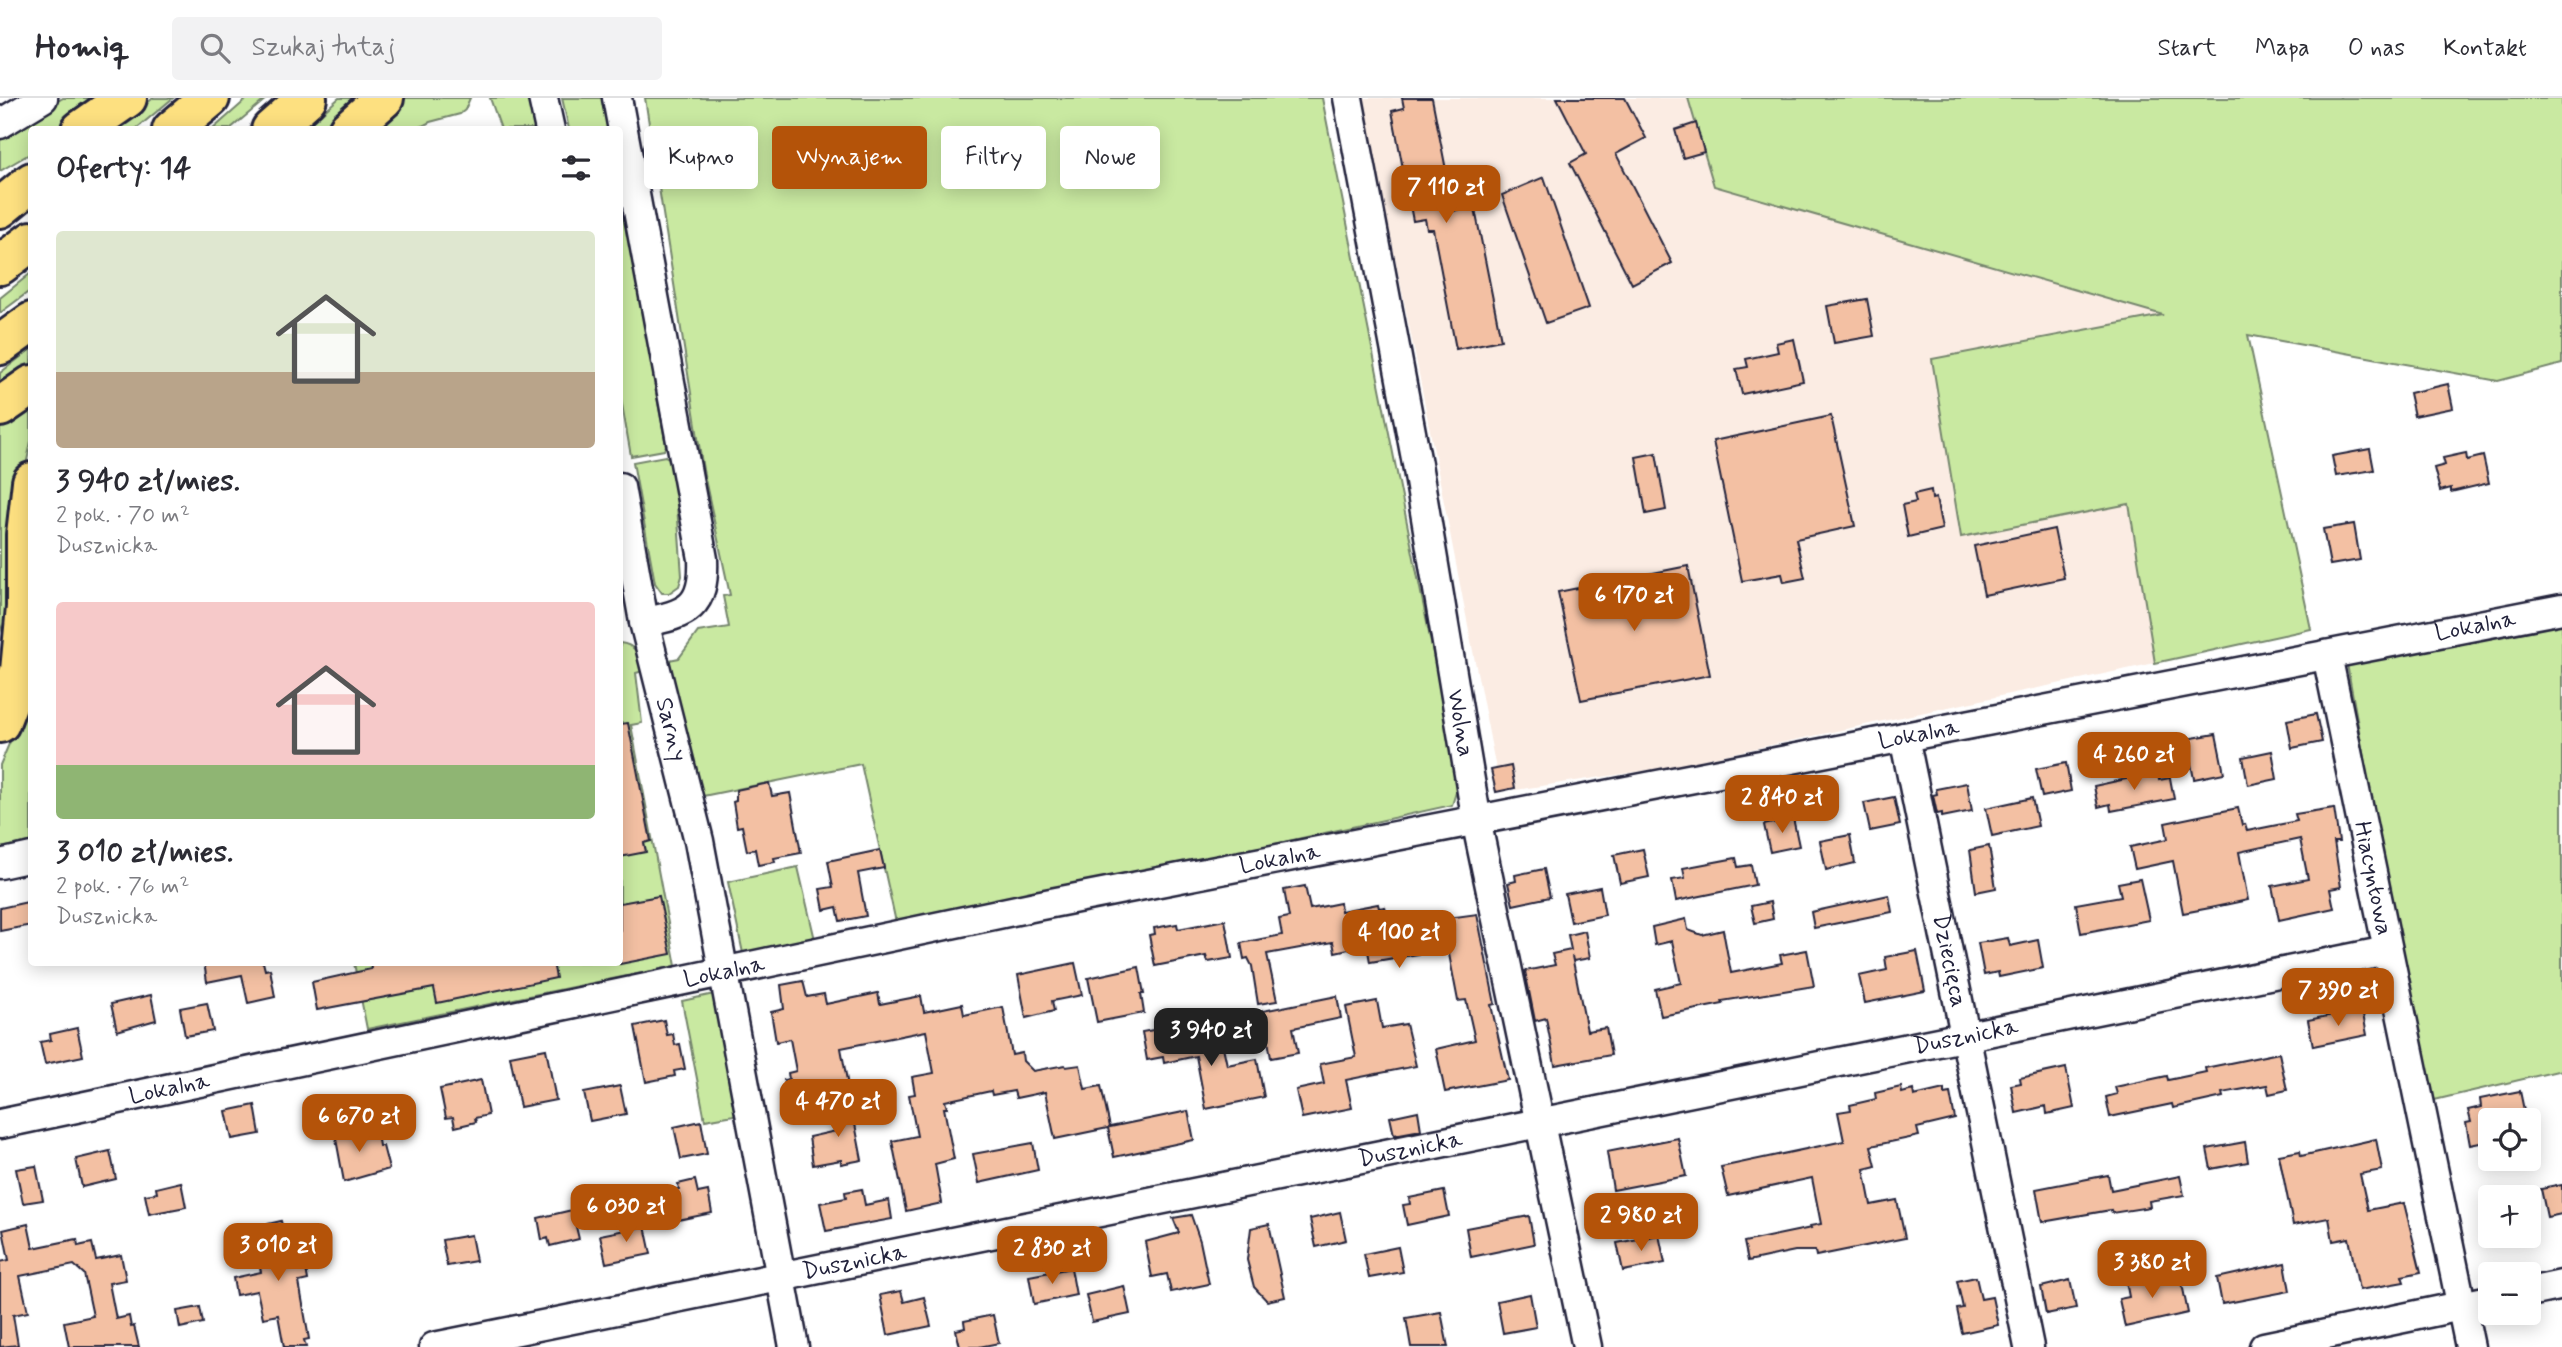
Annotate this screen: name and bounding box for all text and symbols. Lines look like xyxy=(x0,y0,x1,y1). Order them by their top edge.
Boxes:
search box xyxy=(172,17,662,80)
text: Homiq xyxy=(35,26,130,70)
icon: search xyxy=(196,29,234,67)
text: Szukaj tutaj xyxy=(252,31,395,65)
text: Start xyxy=(2158,33,2217,64)
text: Mapa xyxy=(2255,33,2310,64)
text: O nas xyxy=(2348,33,2405,64)
text: Kontakt xyxy=(2443,33,2527,64)
chip: Kupno xyxy=(644,126,758,189)
chip: Wynajem xyxy=(772,126,927,189)
chip: Filtry xyxy=(941,126,1046,189)
chip: Nowe xyxy=(1060,126,1160,189)
text: Oferty: 14 xyxy=(56,149,191,188)
icon: filters xyxy=(557,149,595,187)
pin: 7 110 zł xyxy=(1374,166,1518,225)
text: 7 110 zł xyxy=(1407,173,1485,203)
icon: home xyxy=(263,276,389,402)
text: 3 940 zł/mies. xyxy=(56,462,240,501)
text: 2 pok. · 70 m² xyxy=(56,501,190,531)
text: Dusznicka xyxy=(56,531,157,561)
pin: 6 170 zł xyxy=(1562,574,1706,633)
text: 6 170 zł xyxy=(1595,581,1673,611)
street label: Lokalna xyxy=(2432,603,2519,649)
icon: home xyxy=(263,647,389,773)
street label: Wolna xyxy=(1440,687,1481,759)
street label: Sarny xyxy=(648,694,694,765)
street label: Lokalna xyxy=(1876,711,1962,757)
pin: 4 260 zł xyxy=(2062,732,2206,792)
text: 4 260 zł xyxy=(2094,740,2174,770)
pin: 2 840 zł xyxy=(1710,776,1854,835)
text: 2 840 zł xyxy=(1741,783,1823,813)
street label: Hiacyntowa xyxy=(2346,819,2400,938)
text: 3 010 zł/mies. xyxy=(56,833,233,872)
street label: Lokalna xyxy=(1237,835,1323,882)
text: 2 pok. · 76 m² xyxy=(56,872,189,902)
text: Dusznicka xyxy=(56,902,157,932)
pin: 4 100 zł xyxy=(1327,910,1471,970)
street label: Dziecięca xyxy=(1925,911,1974,1010)
text: 4 100 zł xyxy=(1358,918,1440,948)
street label: Lokalna xyxy=(681,948,768,995)
pin: 7 390 zł xyxy=(2266,968,2410,1028)
text: 7 390 zł xyxy=(2298,976,2378,1006)
pin: 3 940 zł xyxy=(1139,1009,1283,1068)
street label: Dusznicka xyxy=(1911,1011,2021,1062)
text: 3 940 zł xyxy=(1170,1016,1252,1046)
street label: Lokalna xyxy=(126,1065,213,1112)
pin: 4 470 zł xyxy=(766,1080,910,1139)
text: 4 470 zł xyxy=(796,1087,880,1117)
pin: 6 670 zł xyxy=(287,1094,431,1154)
text: 6 670 zł xyxy=(318,1102,400,1132)
map controls xyxy=(2478,1108,2541,1325)
button: locate xyxy=(2478,1108,2541,1171)
street label: Dusznicka xyxy=(1355,1123,1466,1175)
pin: 6 030 zł xyxy=(554,1184,698,1244)
button: + xyxy=(2478,1185,2541,1248)
text: 6 030 zł xyxy=(587,1192,665,1222)
pin: 2 980 zł xyxy=(1569,1194,1713,1253)
text: 2 980 zł xyxy=(1600,1201,1682,1231)
pin: 3 010 zł xyxy=(206,1224,350,1283)
pin: 2 830 zł xyxy=(980,1226,1124,1286)
text: 3 010 zł xyxy=(240,1231,316,1261)
text: 2 830 zł xyxy=(1013,1234,1091,1264)
street label: Dusznicka xyxy=(800,1236,910,1287)
pin: 3 380 zł xyxy=(2080,1240,2224,1300)
text: 3 380 zł xyxy=(2113,1248,2191,1278)
button: − xyxy=(2478,1262,2541,1325)

